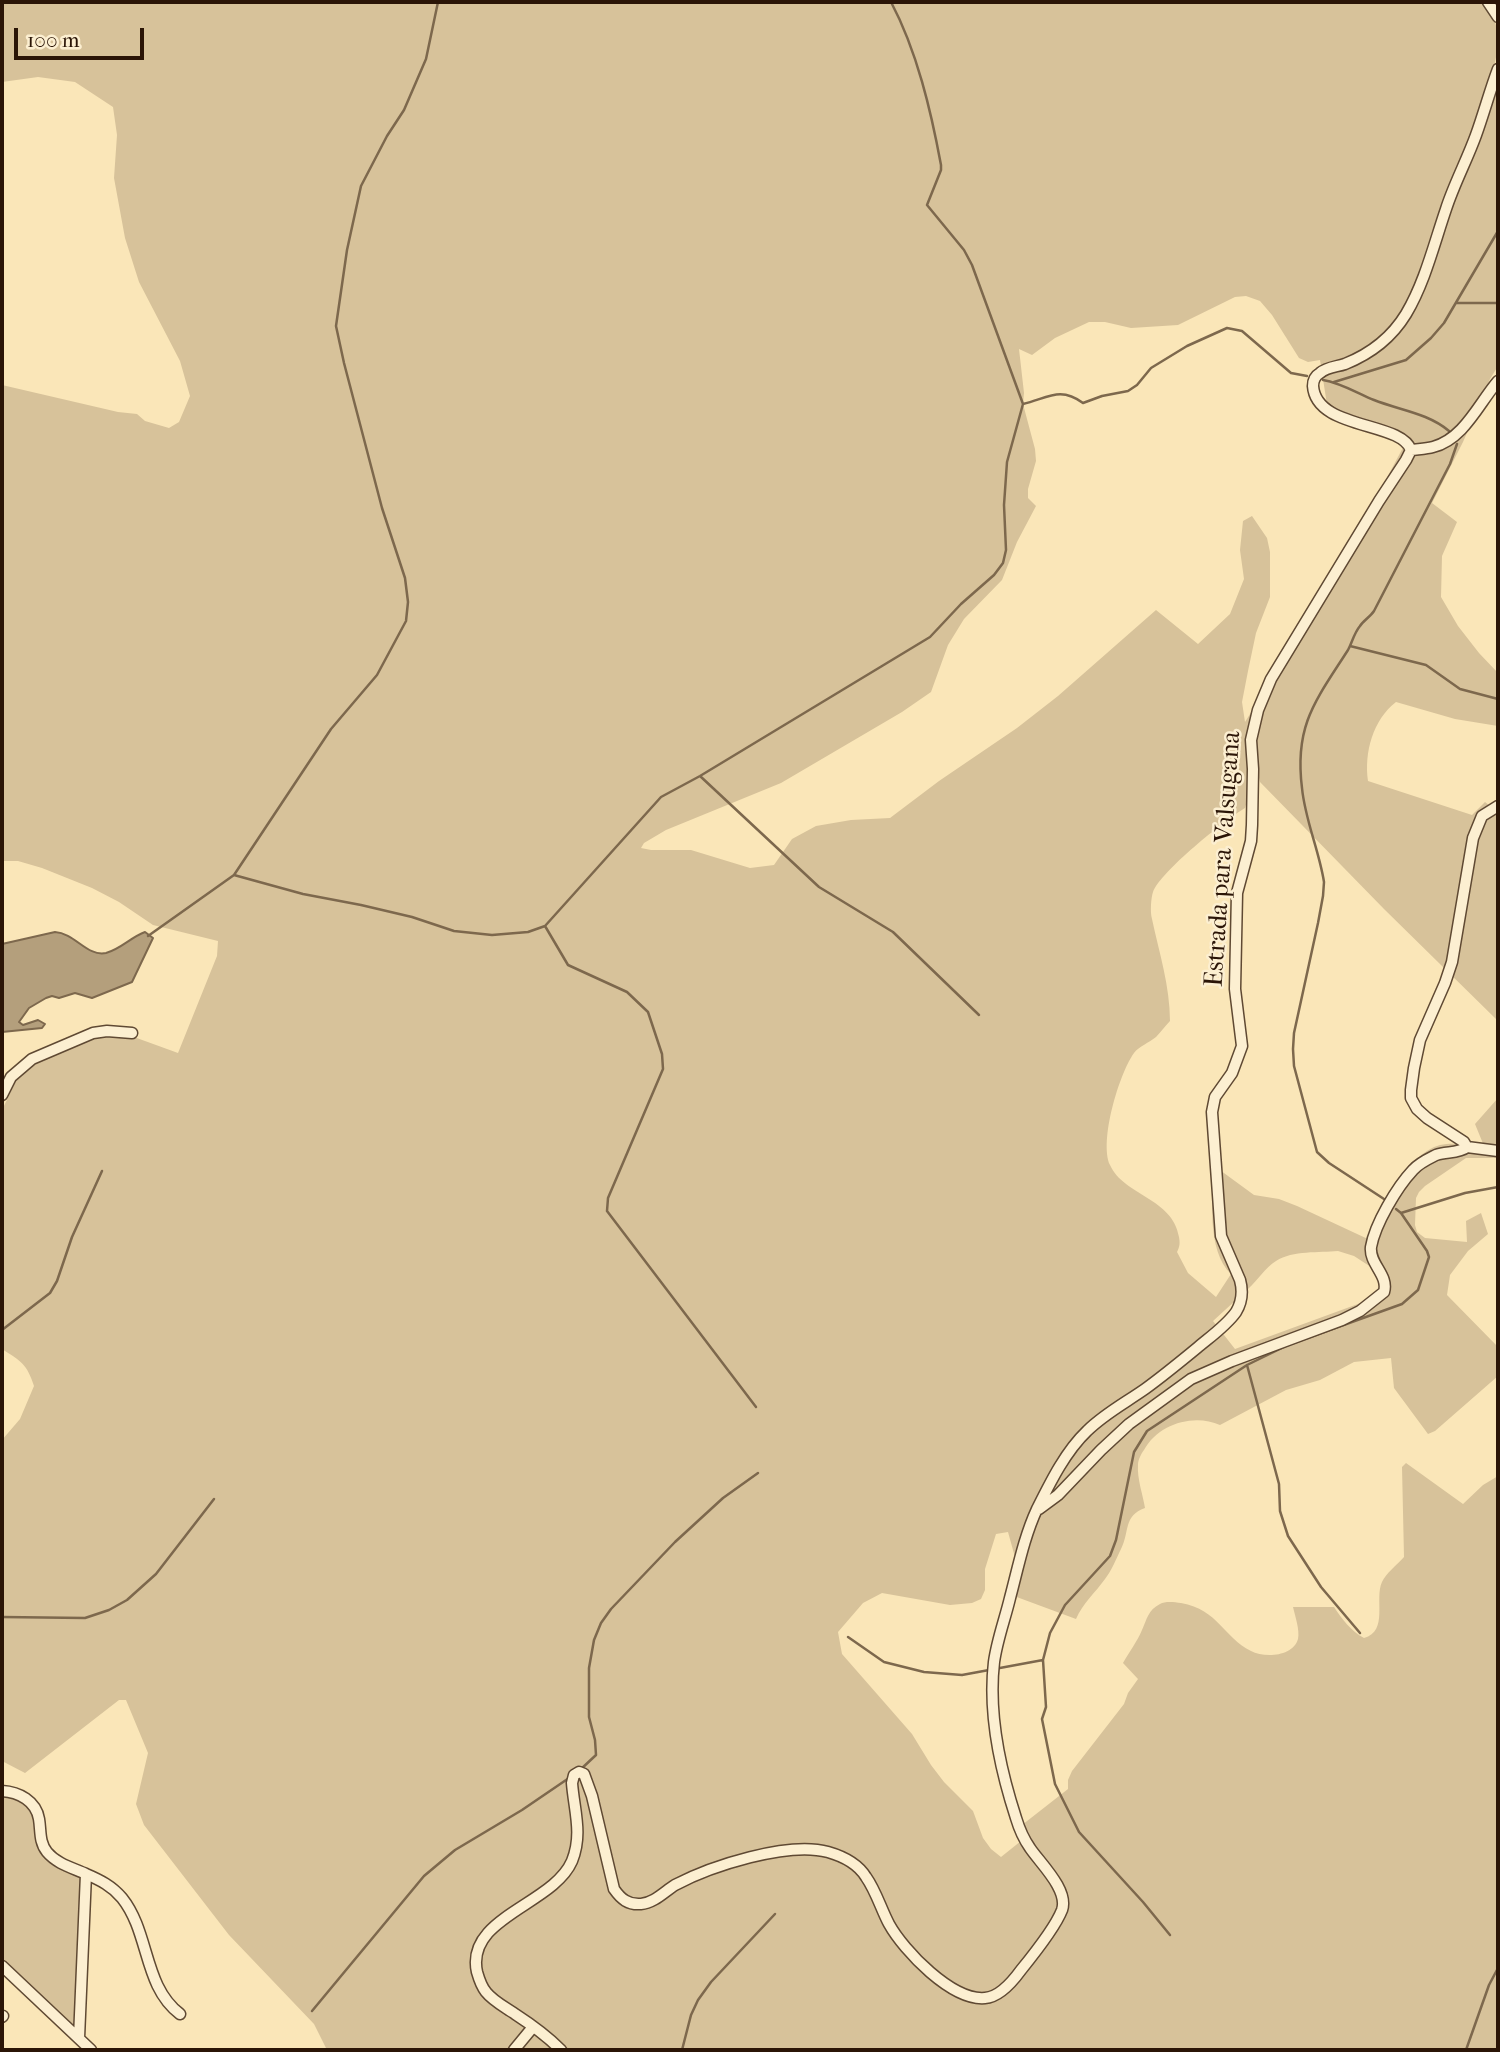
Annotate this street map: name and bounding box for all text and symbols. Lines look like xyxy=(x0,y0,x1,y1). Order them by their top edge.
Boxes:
scale bar xyxy=(18,14,147,58)
text: 100 m xyxy=(27,28,80,52)
street label: Estrada para Valsugana xyxy=(1200,730,1248,988)

